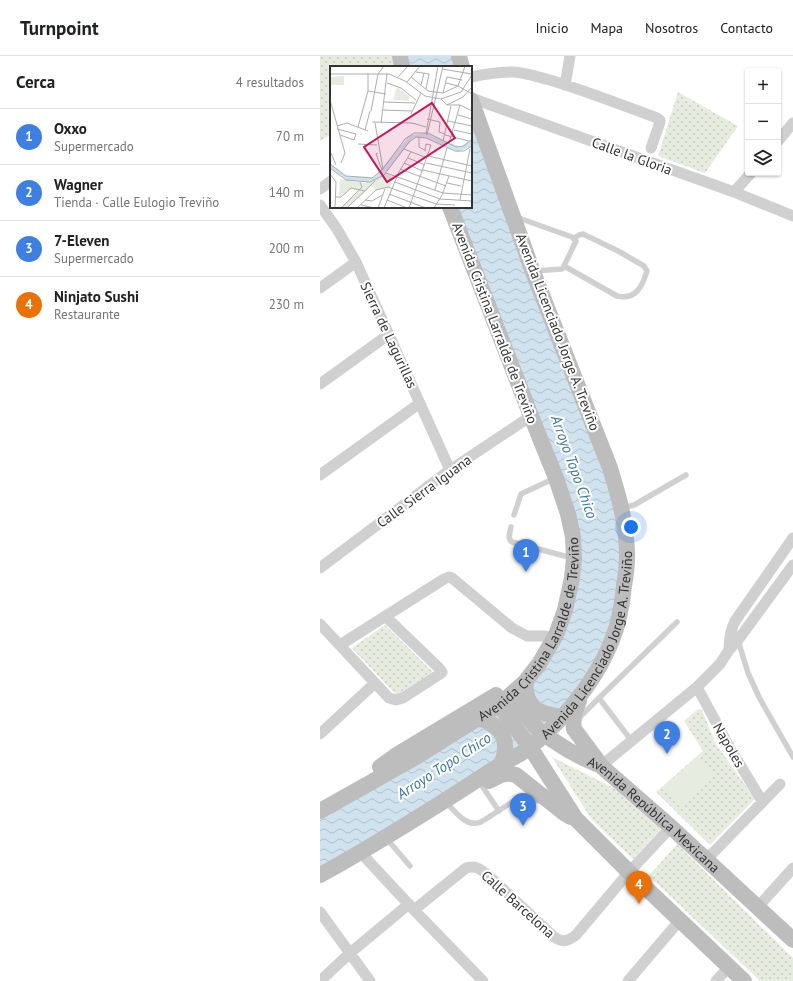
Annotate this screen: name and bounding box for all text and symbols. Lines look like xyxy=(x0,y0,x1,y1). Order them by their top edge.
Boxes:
text: Turnpoint xyxy=(20,16,99,40)
text: Inicio xyxy=(535,19,568,37)
text: Mapa xyxy=(590,19,623,37)
text: Nosotros xyxy=(645,19,698,37)
text: Contacto xyxy=(720,19,773,37)
inset map xyxy=(330,66,472,208)
map controls xyxy=(745,68,781,176)
button: + xyxy=(745,68,781,104)
text: Cerca xyxy=(16,71,55,93)
text: 4 resultados xyxy=(236,74,304,91)
button: − xyxy=(745,104,781,140)
text: Oxxo xyxy=(54,119,87,138)
text: 1 xyxy=(25,128,33,145)
text: 70 m xyxy=(276,128,304,145)
street label: Calle la Gloria xyxy=(589,133,675,179)
text: Supermercado xyxy=(54,138,134,155)
button: layers xyxy=(745,140,781,176)
text: Wagner xyxy=(54,175,103,194)
text: 2 xyxy=(25,184,33,201)
text: 140 m xyxy=(269,184,304,201)
text: Tienda · Calle Eulogio Treviño xyxy=(54,194,219,211)
street label: Avenida Cristina Larralde de Treviño xyxy=(448,220,542,426)
text: 7-Eleven xyxy=(54,231,109,250)
street label: Avenida Licenciado Jorge A. Treviño xyxy=(512,231,604,433)
text: 3 xyxy=(25,240,33,257)
text: 200 m xyxy=(269,240,304,257)
text: Supermercado xyxy=(54,250,134,267)
street label: Sierra de Lagurillas xyxy=(356,279,422,391)
text: Ninjato Sushi xyxy=(54,287,139,306)
text: 4 xyxy=(25,296,33,313)
text: 230 m xyxy=(269,296,304,313)
text: Restaurante xyxy=(54,306,120,323)
water label: Arroyo Topo Chico xyxy=(547,412,602,521)
street label: Calle Sierra Iguana xyxy=(373,451,475,531)
your location xyxy=(621,517,641,537)
street label: Avenida Cristina Larralde de Treviño xyxy=(474,537,583,725)
pin: 1 xyxy=(513,539,539,572)
street label: Avenida Licenciado Jorge A. Treviño xyxy=(537,551,636,743)
street label: Napoles xyxy=(709,719,749,771)
pin: 2 xyxy=(654,721,680,754)
water label: Arroyo Topo Chico xyxy=(392,728,495,804)
street label: Avenida República Mexicana xyxy=(585,752,724,877)
pin: 3 xyxy=(510,793,536,826)
street label: Calle Barcelona xyxy=(477,866,559,942)
pin: 4 xyxy=(626,871,652,904)

